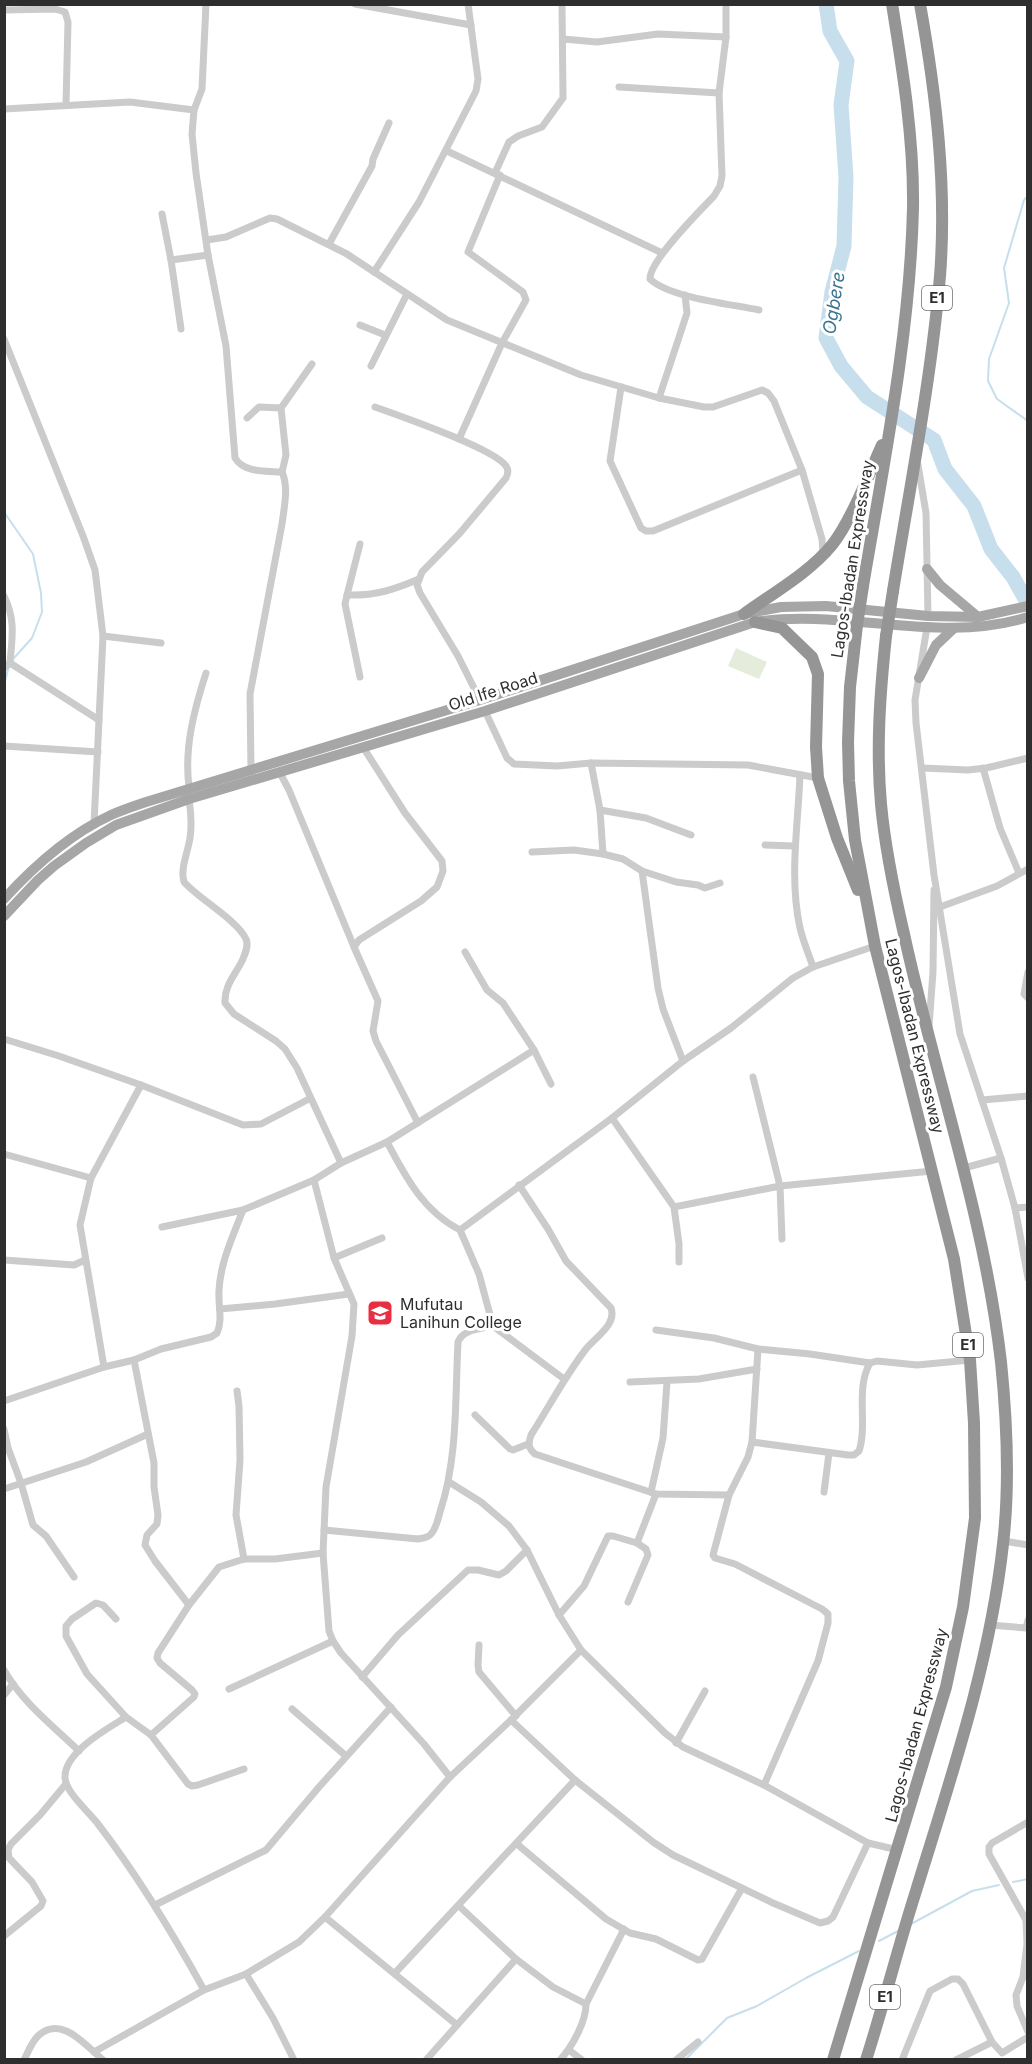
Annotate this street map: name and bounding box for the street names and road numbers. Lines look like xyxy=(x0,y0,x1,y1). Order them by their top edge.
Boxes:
road number: E1 xyxy=(922,286,952,310)
street label: Lagos-Ibadan Expressway xyxy=(826,459,878,659)
street label: Old Ife Road xyxy=(446,667,540,715)
street label: Lagos-Ibadan Expressway xyxy=(881,936,949,1136)
road number: E1 xyxy=(953,1333,983,1357)
street label: Lagos-Ibadan Expressway xyxy=(880,1626,952,1824)
road number: E1 xyxy=(870,1985,900,2009)

